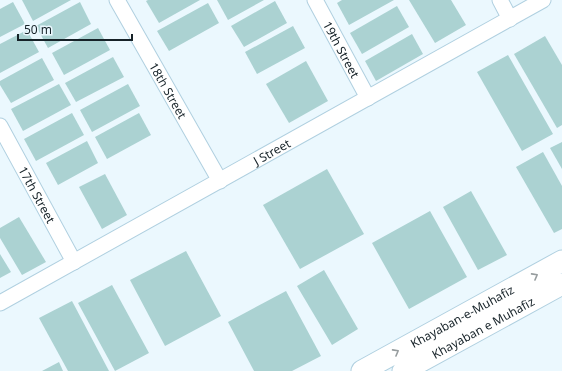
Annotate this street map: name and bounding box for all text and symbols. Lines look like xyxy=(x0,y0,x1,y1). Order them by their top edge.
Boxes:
scale bar xyxy=(18,16,132,42)
street label: 19th Street xyxy=(319,18,364,81)
text: 50 m xyxy=(24,21,52,38)
street label: 18th Street xyxy=(146,59,192,122)
street label: J Street xyxy=(249,134,294,169)
street label: 17th Street xyxy=(15,163,60,226)
one-way arrow xyxy=(531,273,538,280)
street label: Khayaban-e-Muhafiz xyxy=(407,281,517,351)
street label: Khayaban e Muhafiz xyxy=(429,292,537,362)
one-way arrow xyxy=(392,350,400,357)

